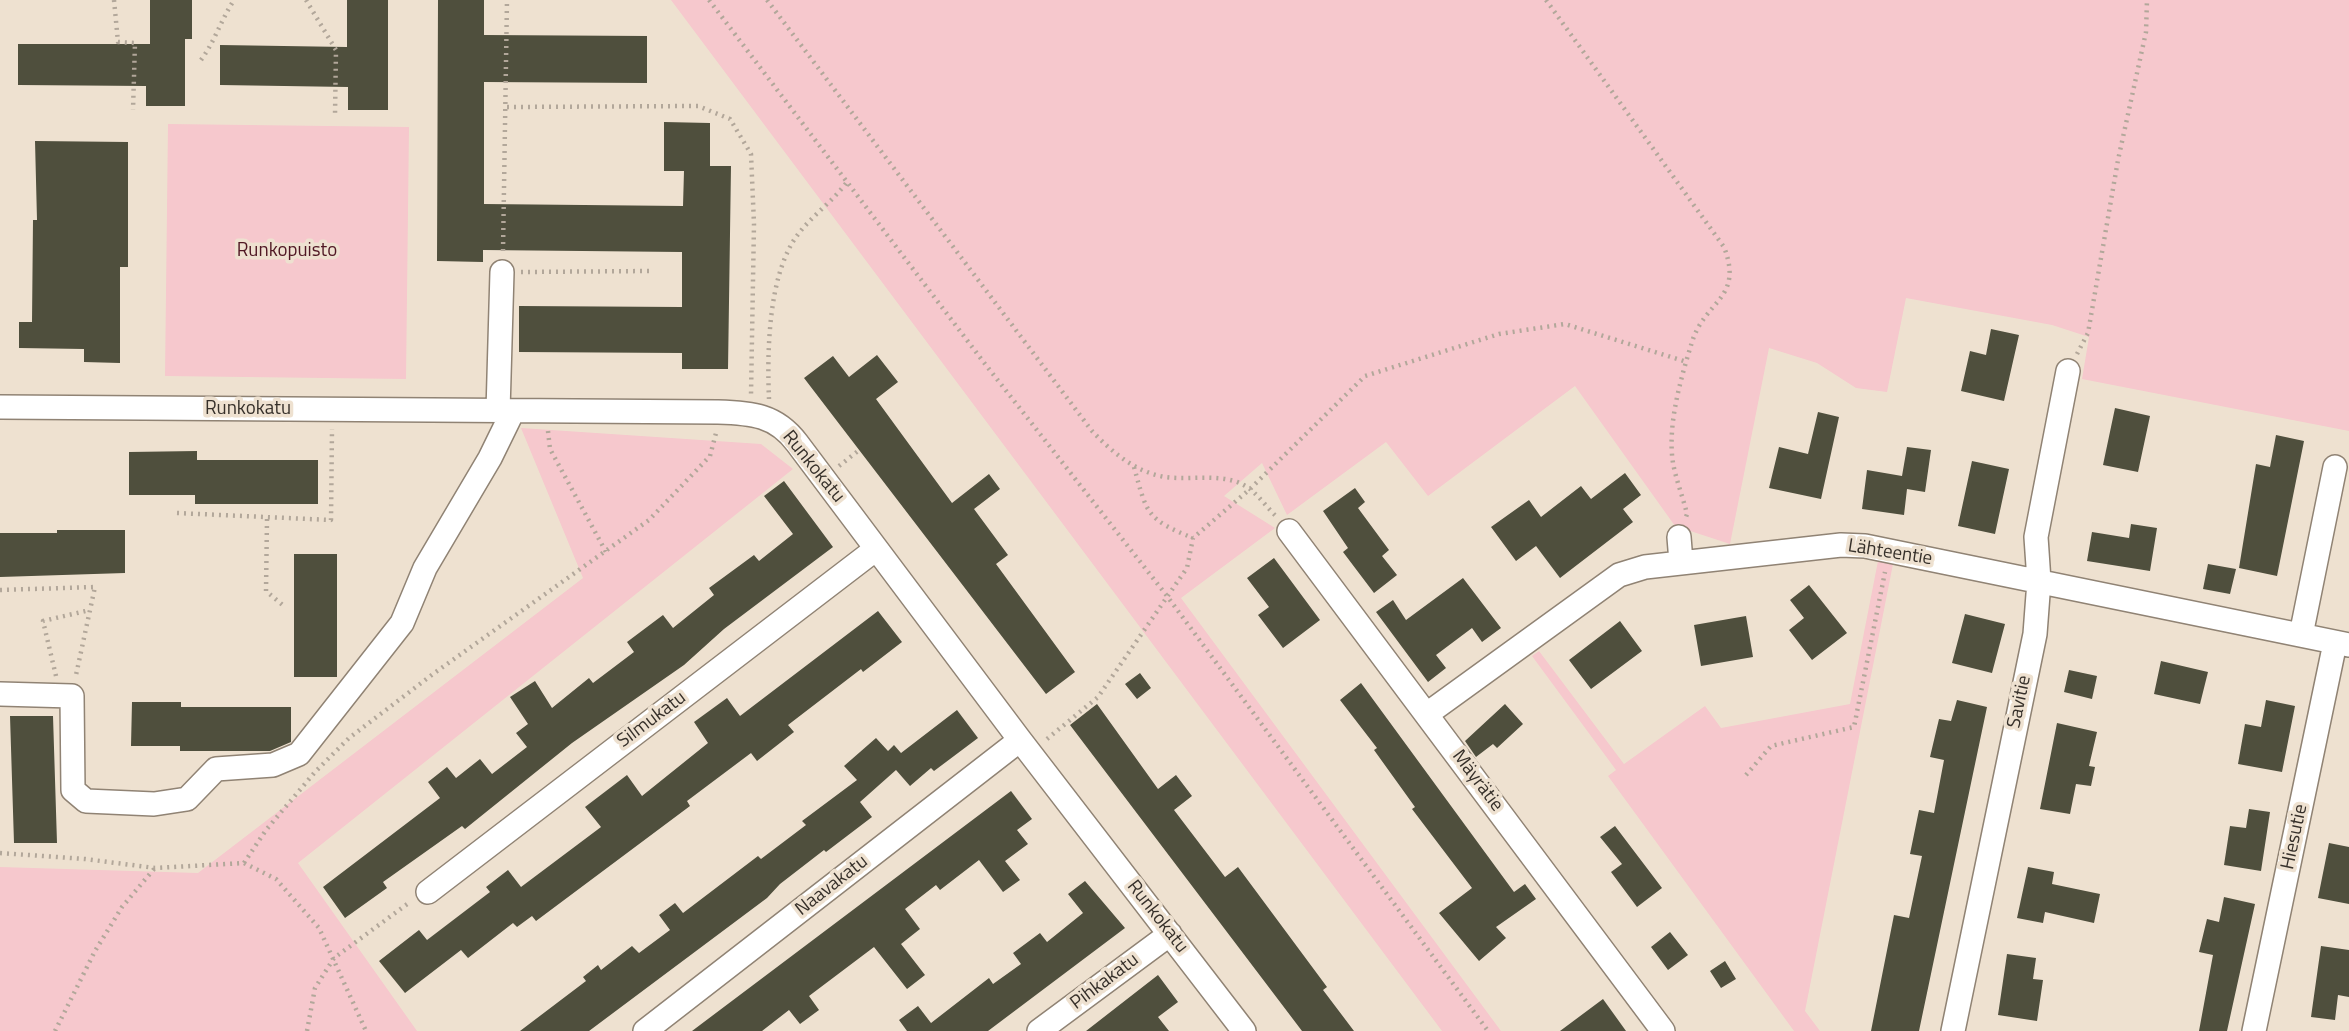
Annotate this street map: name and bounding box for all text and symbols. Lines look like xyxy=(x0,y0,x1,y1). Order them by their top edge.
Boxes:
park label: Runkopuisto xyxy=(237,240,337,262)
street label: Runkokatu xyxy=(205,398,291,420)
street label: Runkokatu xyxy=(777,426,849,508)
street label: Lähteentie xyxy=(1846,535,1934,571)
street label: Savitie xyxy=(2003,673,2037,731)
street label: Silmukatu xyxy=(613,687,691,753)
street label: Mäyrätie xyxy=(1447,746,1507,816)
street label: Hiesutie xyxy=(2277,802,2313,872)
street label: Naavakatu xyxy=(791,851,873,921)
street label: Runkokatu xyxy=(1121,876,1193,958)
street label: Pihkakatu xyxy=(1066,949,1144,1015)

